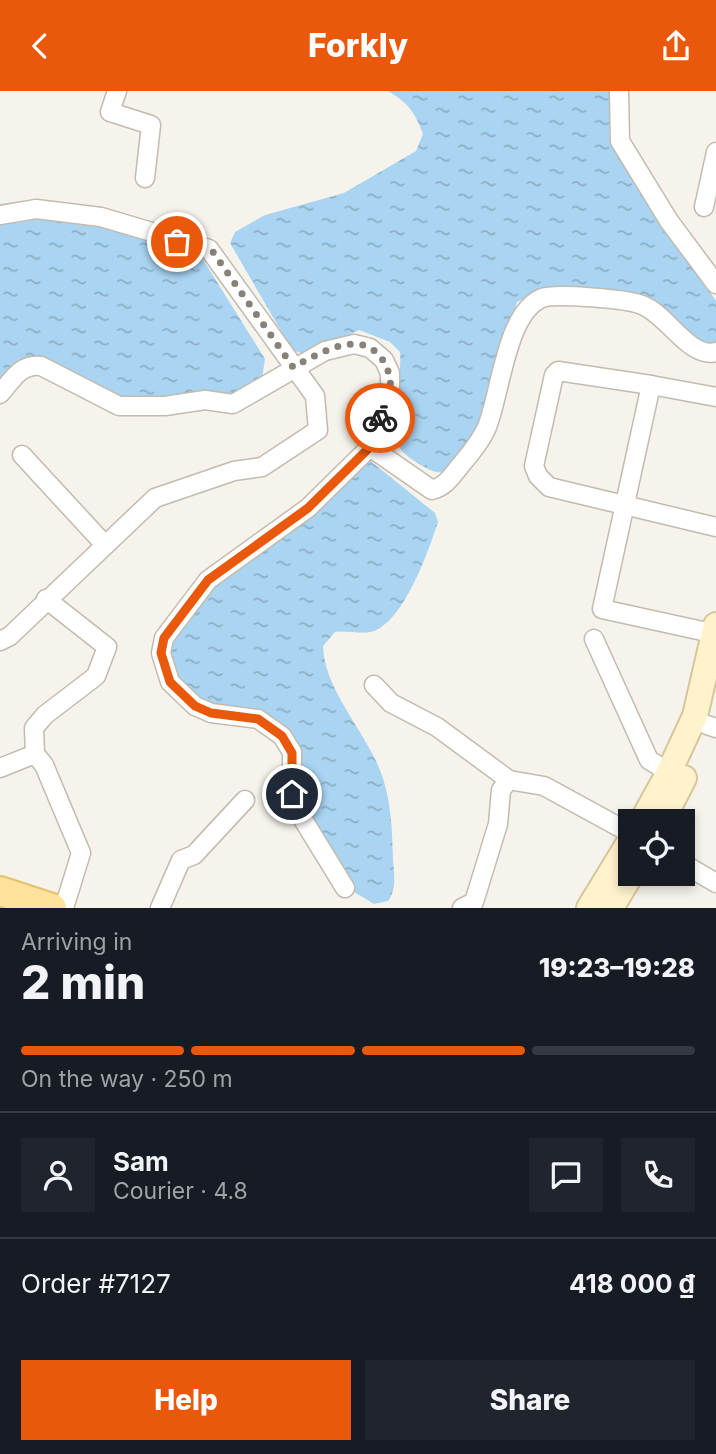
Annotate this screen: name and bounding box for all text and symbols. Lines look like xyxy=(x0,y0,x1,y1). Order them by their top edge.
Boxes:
text: Forkly xyxy=(308,26,408,65)
icon: back xyxy=(21,27,59,65)
icon: share xyxy=(657,27,695,65)
pin xyxy=(147,212,207,272)
icon: bag xyxy=(158,223,196,261)
courier xyxy=(345,383,415,453)
icon: bike xyxy=(361,399,399,437)
pin xyxy=(262,764,322,824)
icon: home xyxy=(273,775,311,813)
map controls xyxy=(618,809,695,886)
button: locate xyxy=(618,809,695,886)
text: Arriving in xyxy=(21,928,132,956)
text: 19:23–19:28 xyxy=(539,952,695,983)
text: 2 min xyxy=(21,954,145,1010)
text: On the way · 250 m xyxy=(21,1065,233,1093)
button: person xyxy=(21,1138,95,1212)
button: chat xyxy=(529,1138,603,1212)
button: phone xyxy=(621,1138,695,1212)
text: Sam xyxy=(113,1146,169,1177)
text: Courier · 4.8 xyxy=(113,1177,248,1205)
text: Order #7127 xyxy=(21,1268,171,1299)
text: 418 000 ₫ xyxy=(569,1268,695,1299)
button: Help xyxy=(21,1360,351,1440)
button: Share xyxy=(365,1360,695,1440)

